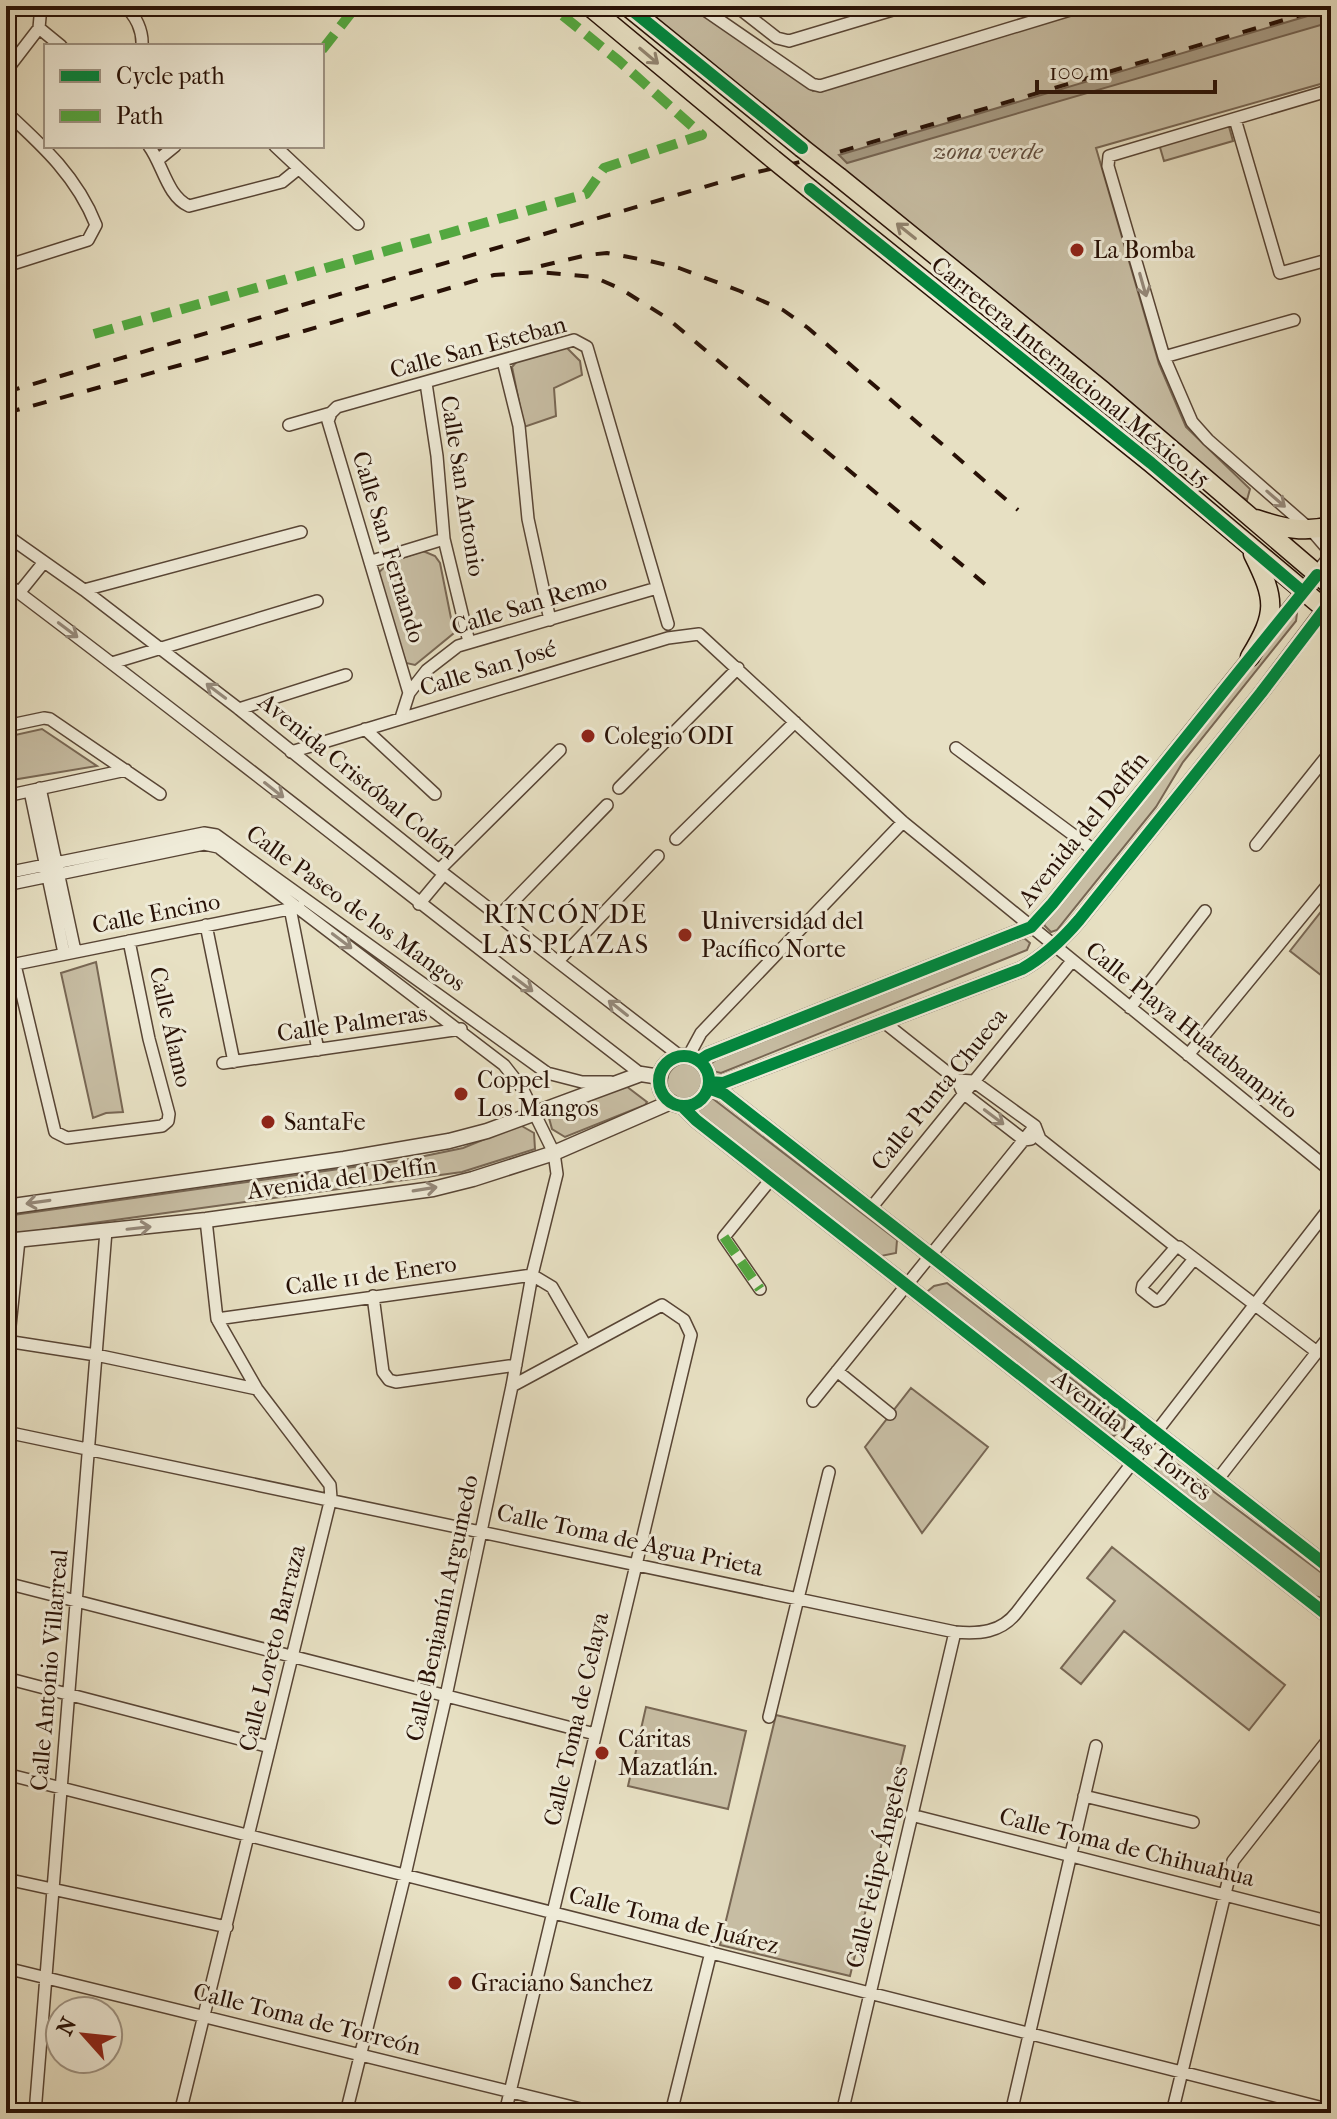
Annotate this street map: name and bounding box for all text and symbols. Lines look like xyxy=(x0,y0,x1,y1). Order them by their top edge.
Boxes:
legend xyxy=(44,44,324,148)
scale bar xyxy=(1037,44,1215,94)
one-way arrow xyxy=(639,47,659,65)
text: 100 m xyxy=(1049,58,1109,86)
text: Cycle path xyxy=(116,62,225,90)
text: Path xyxy=(116,102,164,130)
park label: zona verde xyxy=(933,137,1044,165)
one-way arrow xyxy=(896,222,917,240)
place label: La Bomba xyxy=(1093,236,1196,264)
marker: La Bomba xyxy=(1068,241,1086,259)
street label: Carretera Internacional México 15 xyxy=(926,251,1216,493)
one-way arrow xyxy=(1137,272,1151,297)
street label: Calle San Esteban xyxy=(387,310,569,384)
street label: Calle San Antonio xyxy=(435,394,491,578)
street label: Calle San Fernando xyxy=(347,448,431,646)
one-way arrow xyxy=(1265,490,1285,508)
street label: Calle San Remo xyxy=(448,567,610,641)
one-way arrow xyxy=(57,622,79,639)
street label: Calle San José xyxy=(416,634,560,702)
one-way arrow xyxy=(206,683,227,700)
street label: Avenida Cristóbal Colón xyxy=(252,687,463,865)
place label: Colegio ODI xyxy=(604,722,734,750)
marker: Colegio ODI xyxy=(579,727,597,745)
street label: Avenida del Delfín xyxy=(1011,746,1154,913)
one-way arrow xyxy=(263,781,284,799)
street label: Calle Paseo de los Mangos xyxy=(241,819,471,997)
street label: Calle Encino xyxy=(90,887,222,939)
district label: RINCÓN DE LAS PLAZAS xyxy=(482,898,650,960)
place label: Universidad del Pacífico Norte xyxy=(701,907,864,963)
marker: Universidad del Pacífico Norte xyxy=(676,926,694,944)
one-way arrow xyxy=(331,932,352,949)
street label: Calle Playa Huatabampito xyxy=(1080,936,1304,1124)
street label: Calle Álamo xyxy=(144,964,199,1090)
one-way arrow xyxy=(512,975,533,992)
street label: Calle Palmeras xyxy=(275,999,429,1047)
one-way arrow xyxy=(608,999,629,1017)
street label: Calle Punta Chueca xyxy=(865,1002,1013,1176)
place label: Coppel Los Mangos xyxy=(477,1066,599,1122)
marker: Coppel Los Mangos xyxy=(452,1085,470,1103)
place label: SantaFe xyxy=(284,1108,366,1136)
one-way arrow xyxy=(983,1108,1004,1125)
marker: SantaFe xyxy=(259,1113,277,1131)
street label: Avenida del Delfín xyxy=(245,1151,439,1205)
one-way arrow xyxy=(412,1181,437,1196)
one-way arrow xyxy=(26,1195,51,1210)
one-way arrow xyxy=(125,1220,152,1235)
street label: Calle 11 de Enero xyxy=(284,1249,458,1301)
street label: Avenida Las Torres xyxy=(1046,1363,1218,1506)
street label: Calle Benjamín Argumedo xyxy=(400,1472,484,1744)
street label: Calle Toma de Agua Prieta xyxy=(494,1498,767,1582)
street label: Calle Loreto Barraza xyxy=(233,1541,311,1754)
street label: Calle Antonio Villarreal xyxy=(24,1548,74,1792)
street label: Calle Toma de Celaya xyxy=(538,1609,614,1829)
place label: Cáritas Mazatlán. xyxy=(618,1725,718,1781)
marker: Cáritas Mazatlán. xyxy=(593,1744,611,1762)
street label: Calle Felipe Ángeles xyxy=(839,1763,914,1971)
street label: Calle Toma de Chihuahua xyxy=(996,1802,1258,1892)
street label: Calle Toma de Juárez xyxy=(566,1880,782,1960)
place label: Graciano Sanchez xyxy=(471,1969,653,1997)
marker: Graciano Sanchez xyxy=(446,1974,464,1992)
street label: Calle Toma de Torreón xyxy=(190,1977,424,2061)
north arrow xyxy=(44,1995,124,2075)
text: N xyxy=(52,2013,83,2040)

